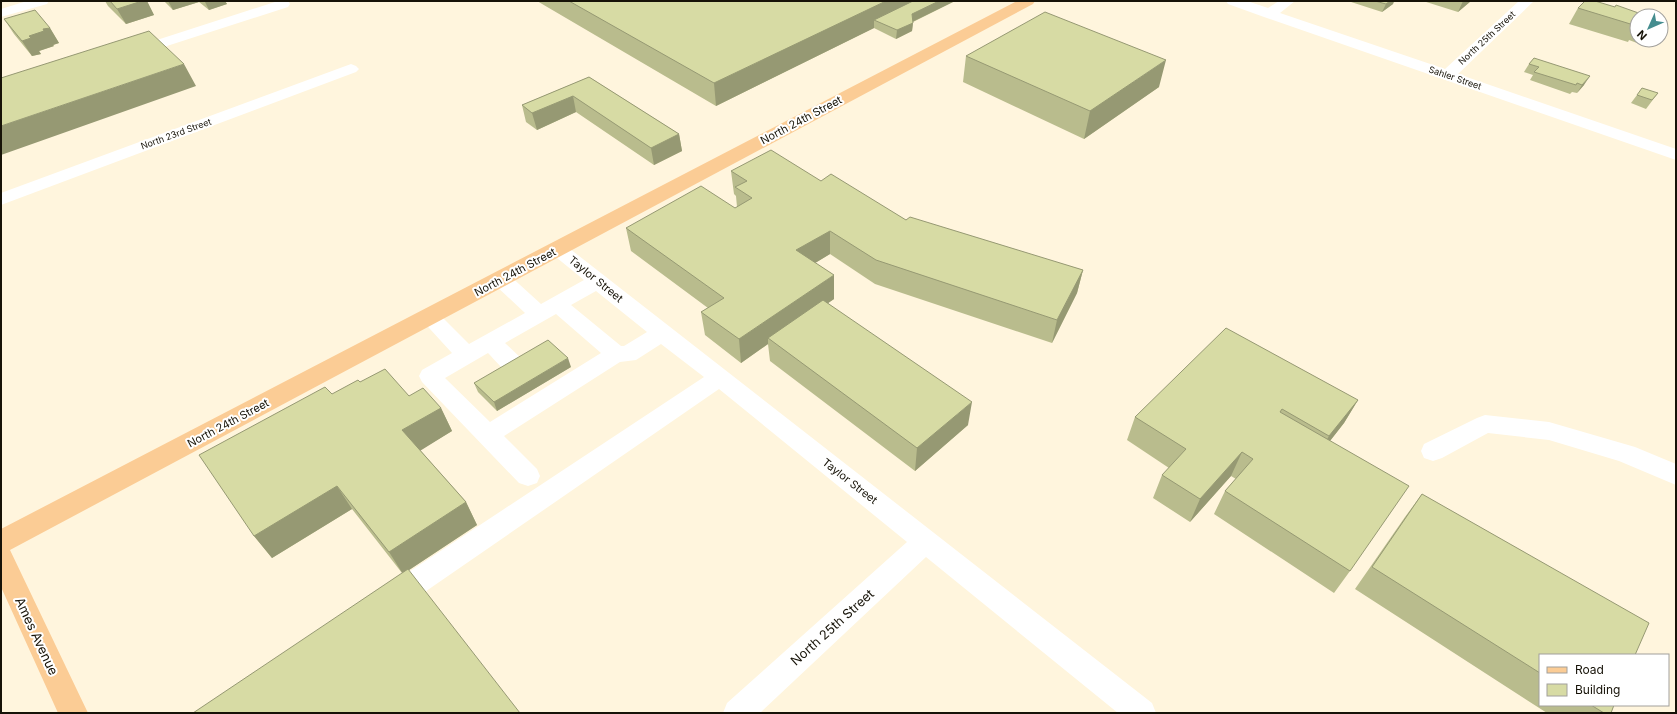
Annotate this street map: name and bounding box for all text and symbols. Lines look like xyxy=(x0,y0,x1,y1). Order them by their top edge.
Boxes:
street label: North 25th Street xyxy=(1456,8,1517,67)
north arrow xyxy=(1629,8,1669,48)
text: N xyxy=(1634,27,1650,43)
street label: Sahler Street xyxy=(1427,63,1483,92)
street label: North 24th Street xyxy=(758,92,844,147)
street label: North 23rd Street xyxy=(139,116,213,151)
street label: North 24th Street xyxy=(472,244,558,299)
street label: Taylor Street xyxy=(566,253,626,305)
street label: North 24th Street xyxy=(185,395,271,450)
street label: Taylor Street xyxy=(820,455,881,507)
street label: North 25th Street xyxy=(787,585,877,669)
street label: Ames Avenue xyxy=(12,594,62,678)
legend xyxy=(1539,654,1669,706)
text: Road xyxy=(1575,662,1604,677)
text: Building xyxy=(1575,682,1620,697)

